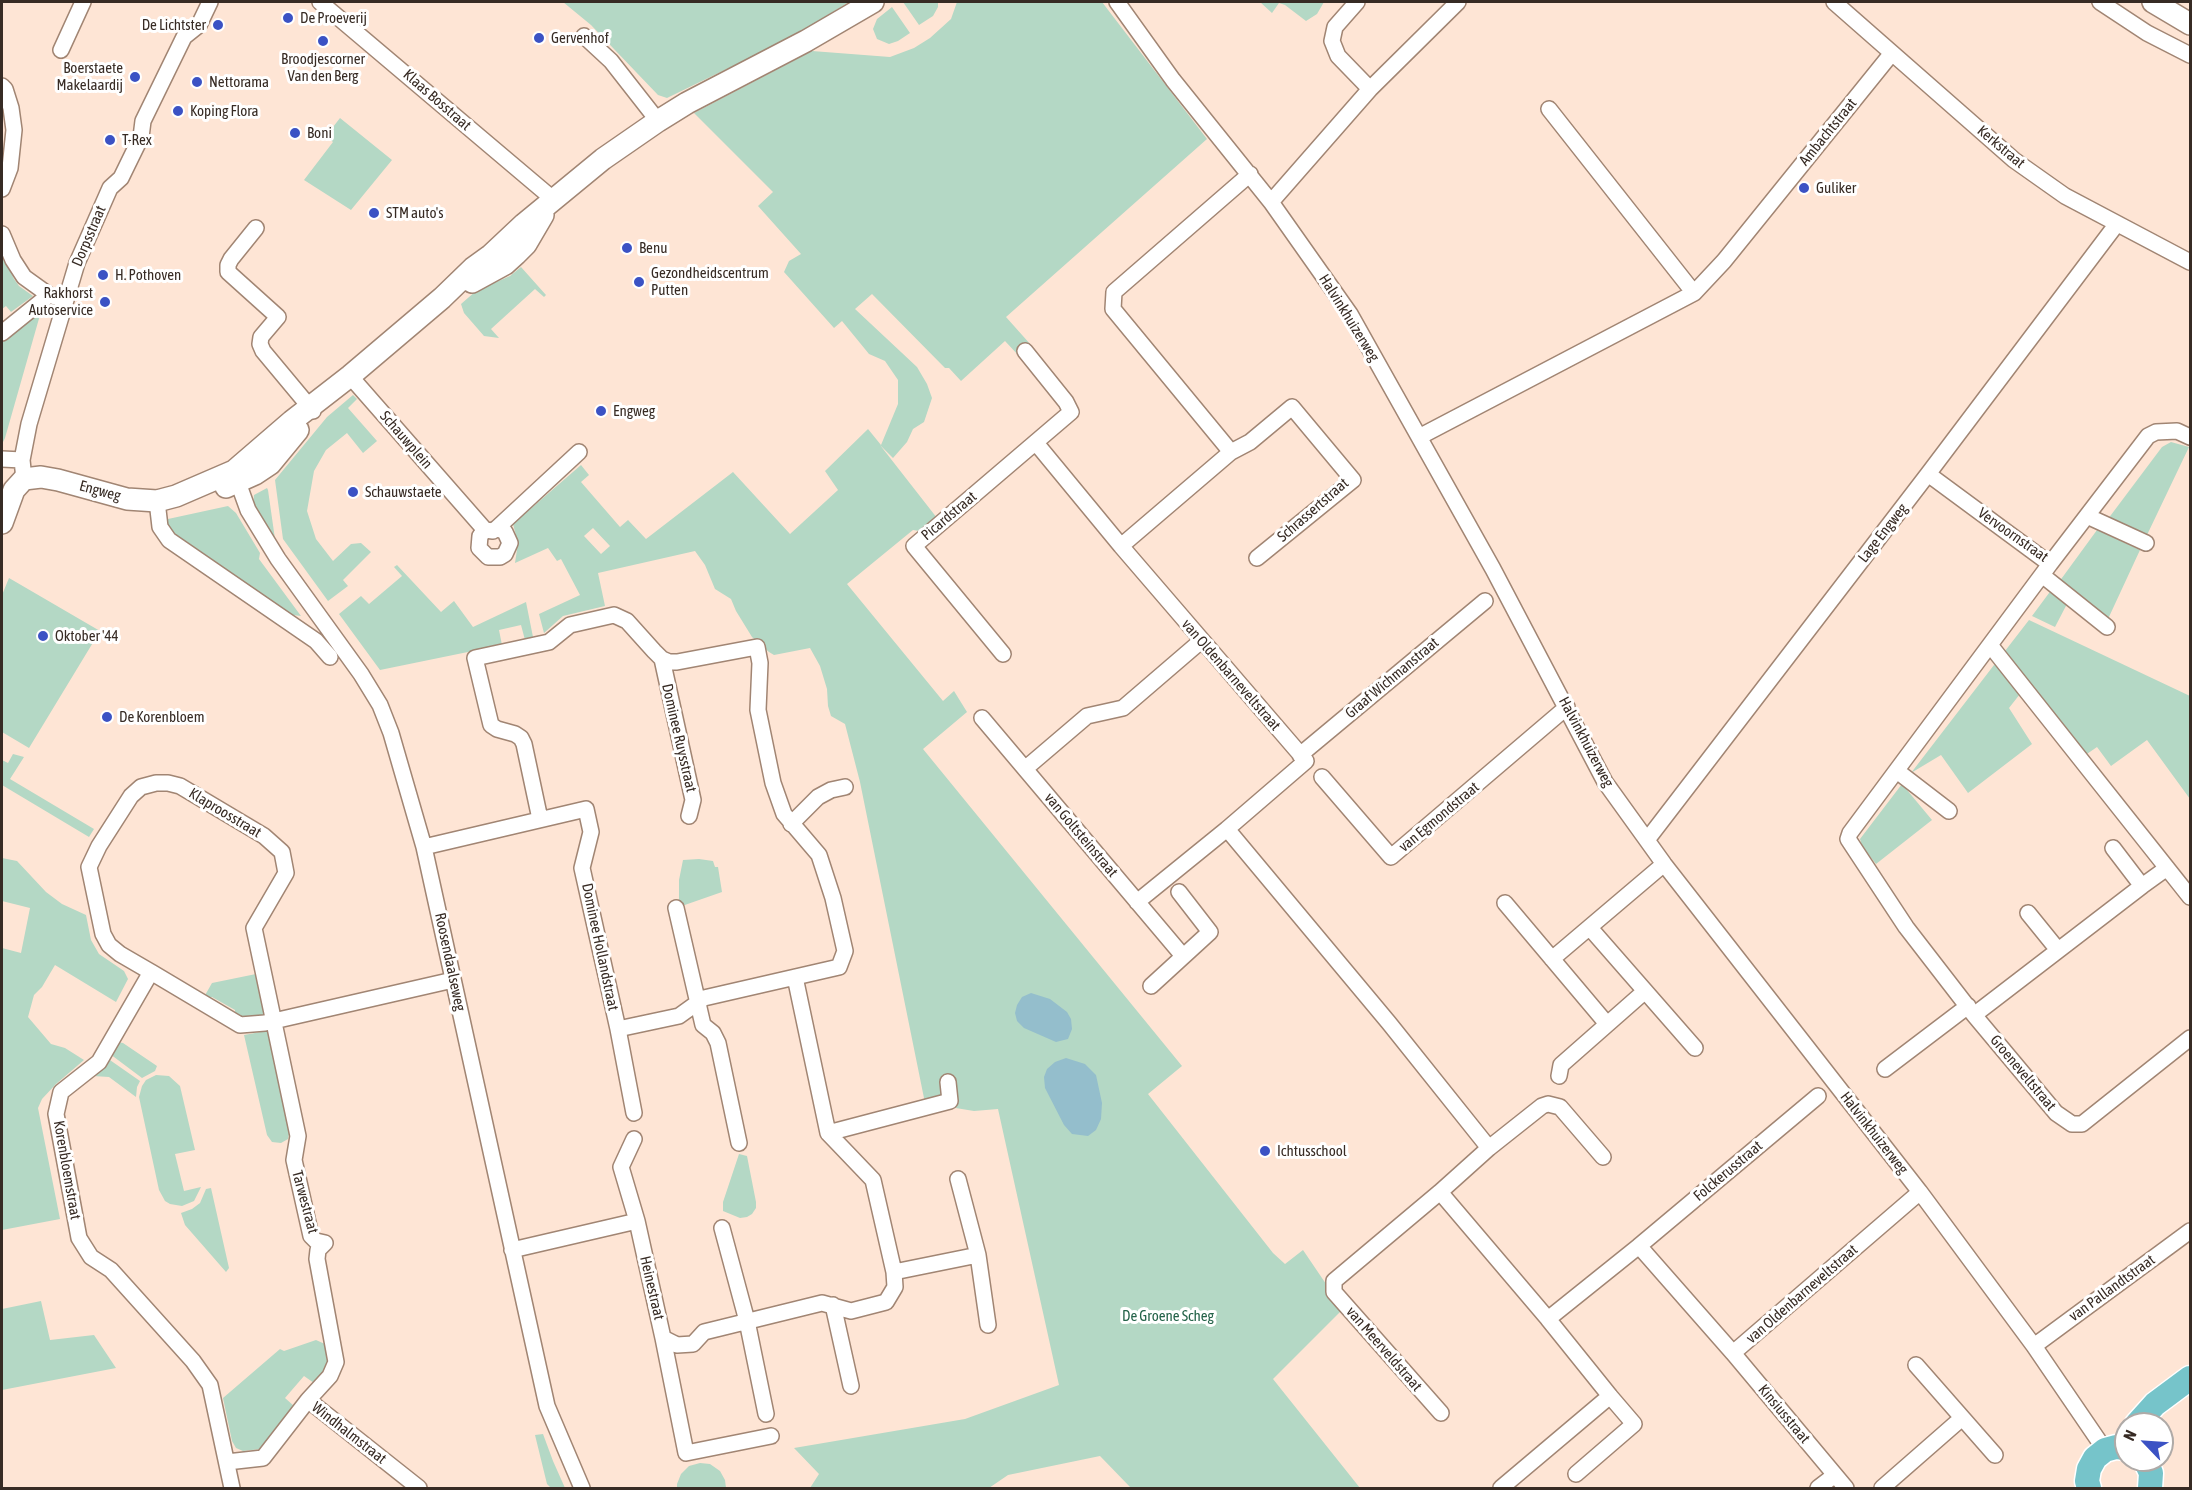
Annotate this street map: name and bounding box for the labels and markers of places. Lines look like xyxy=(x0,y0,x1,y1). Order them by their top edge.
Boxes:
place label: De Proeverij xyxy=(300,9,367,27)
marker: De Proeverij xyxy=(281,11,295,25)
place label: De Lichtster xyxy=(142,16,206,34)
marker: De Lichtster xyxy=(211,18,225,32)
place label: Gervenhof xyxy=(551,29,609,47)
marker: Gervenhof xyxy=(532,31,546,45)
marker: Broodjescorner Van den Berg xyxy=(316,34,330,48)
place label: Broodjescorner Van den Berg xyxy=(281,50,365,85)
place label: Boerstaete Makelaardij xyxy=(57,59,123,94)
marker: Boerstaete Makelaardij xyxy=(128,70,142,84)
place label: Nettorama xyxy=(209,73,269,91)
marker: Nettorama xyxy=(190,75,204,89)
place label: Koping Flora xyxy=(190,102,258,120)
marker: Koping Flora xyxy=(171,104,185,118)
place label: Boni xyxy=(307,124,332,142)
marker: Boni xyxy=(288,126,302,140)
place label: T-Rex xyxy=(122,131,152,149)
marker: T-Rex xyxy=(103,133,117,147)
place label: Guliker xyxy=(1816,179,1856,197)
marker: Guliker xyxy=(1797,181,1811,195)
place label: STM auto's xyxy=(386,204,444,222)
marker: STM auto's xyxy=(367,206,381,220)
place label: Benu xyxy=(639,239,667,257)
marker: Benu xyxy=(620,241,634,255)
place label: Gezondheidscentrum Putten xyxy=(651,264,769,299)
place label: H. Pothoven xyxy=(115,266,181,284)
marker: H. Pothoven xyxy=(96,268,110,282)
marker: Gezondheidscentrum Putten xyxy=(632,275,646,289)
place label: Rakhorst Autoservice xyxy=(29,284,93,319)
marker: Rakhorst Autoservice xyxy=(98,295,112,309)
place label: Engweg xyxy=(613,402,655,420)
marker: Engweg xyxy=(594,404,608,418)
place label: Schauwstaete xyxy=(365,483,442,501)
marker: Schauwstaete xyxy=(346,485,360,499)
place label: Oktober '44 xyxy=(55,627,119,645)
marker: Oktober '44 xyxy=(36,629,50,643)
place label: De Korenbloem xyxy=(119,708,204,726)
marker: De Korenbloem xyxy=(100,710,114,724)
place label: Ichtusschool xyxy=(1277,1142,1347,1160)
marker: Ichtusschool xyxy=(1258,1144,1272,1158)

